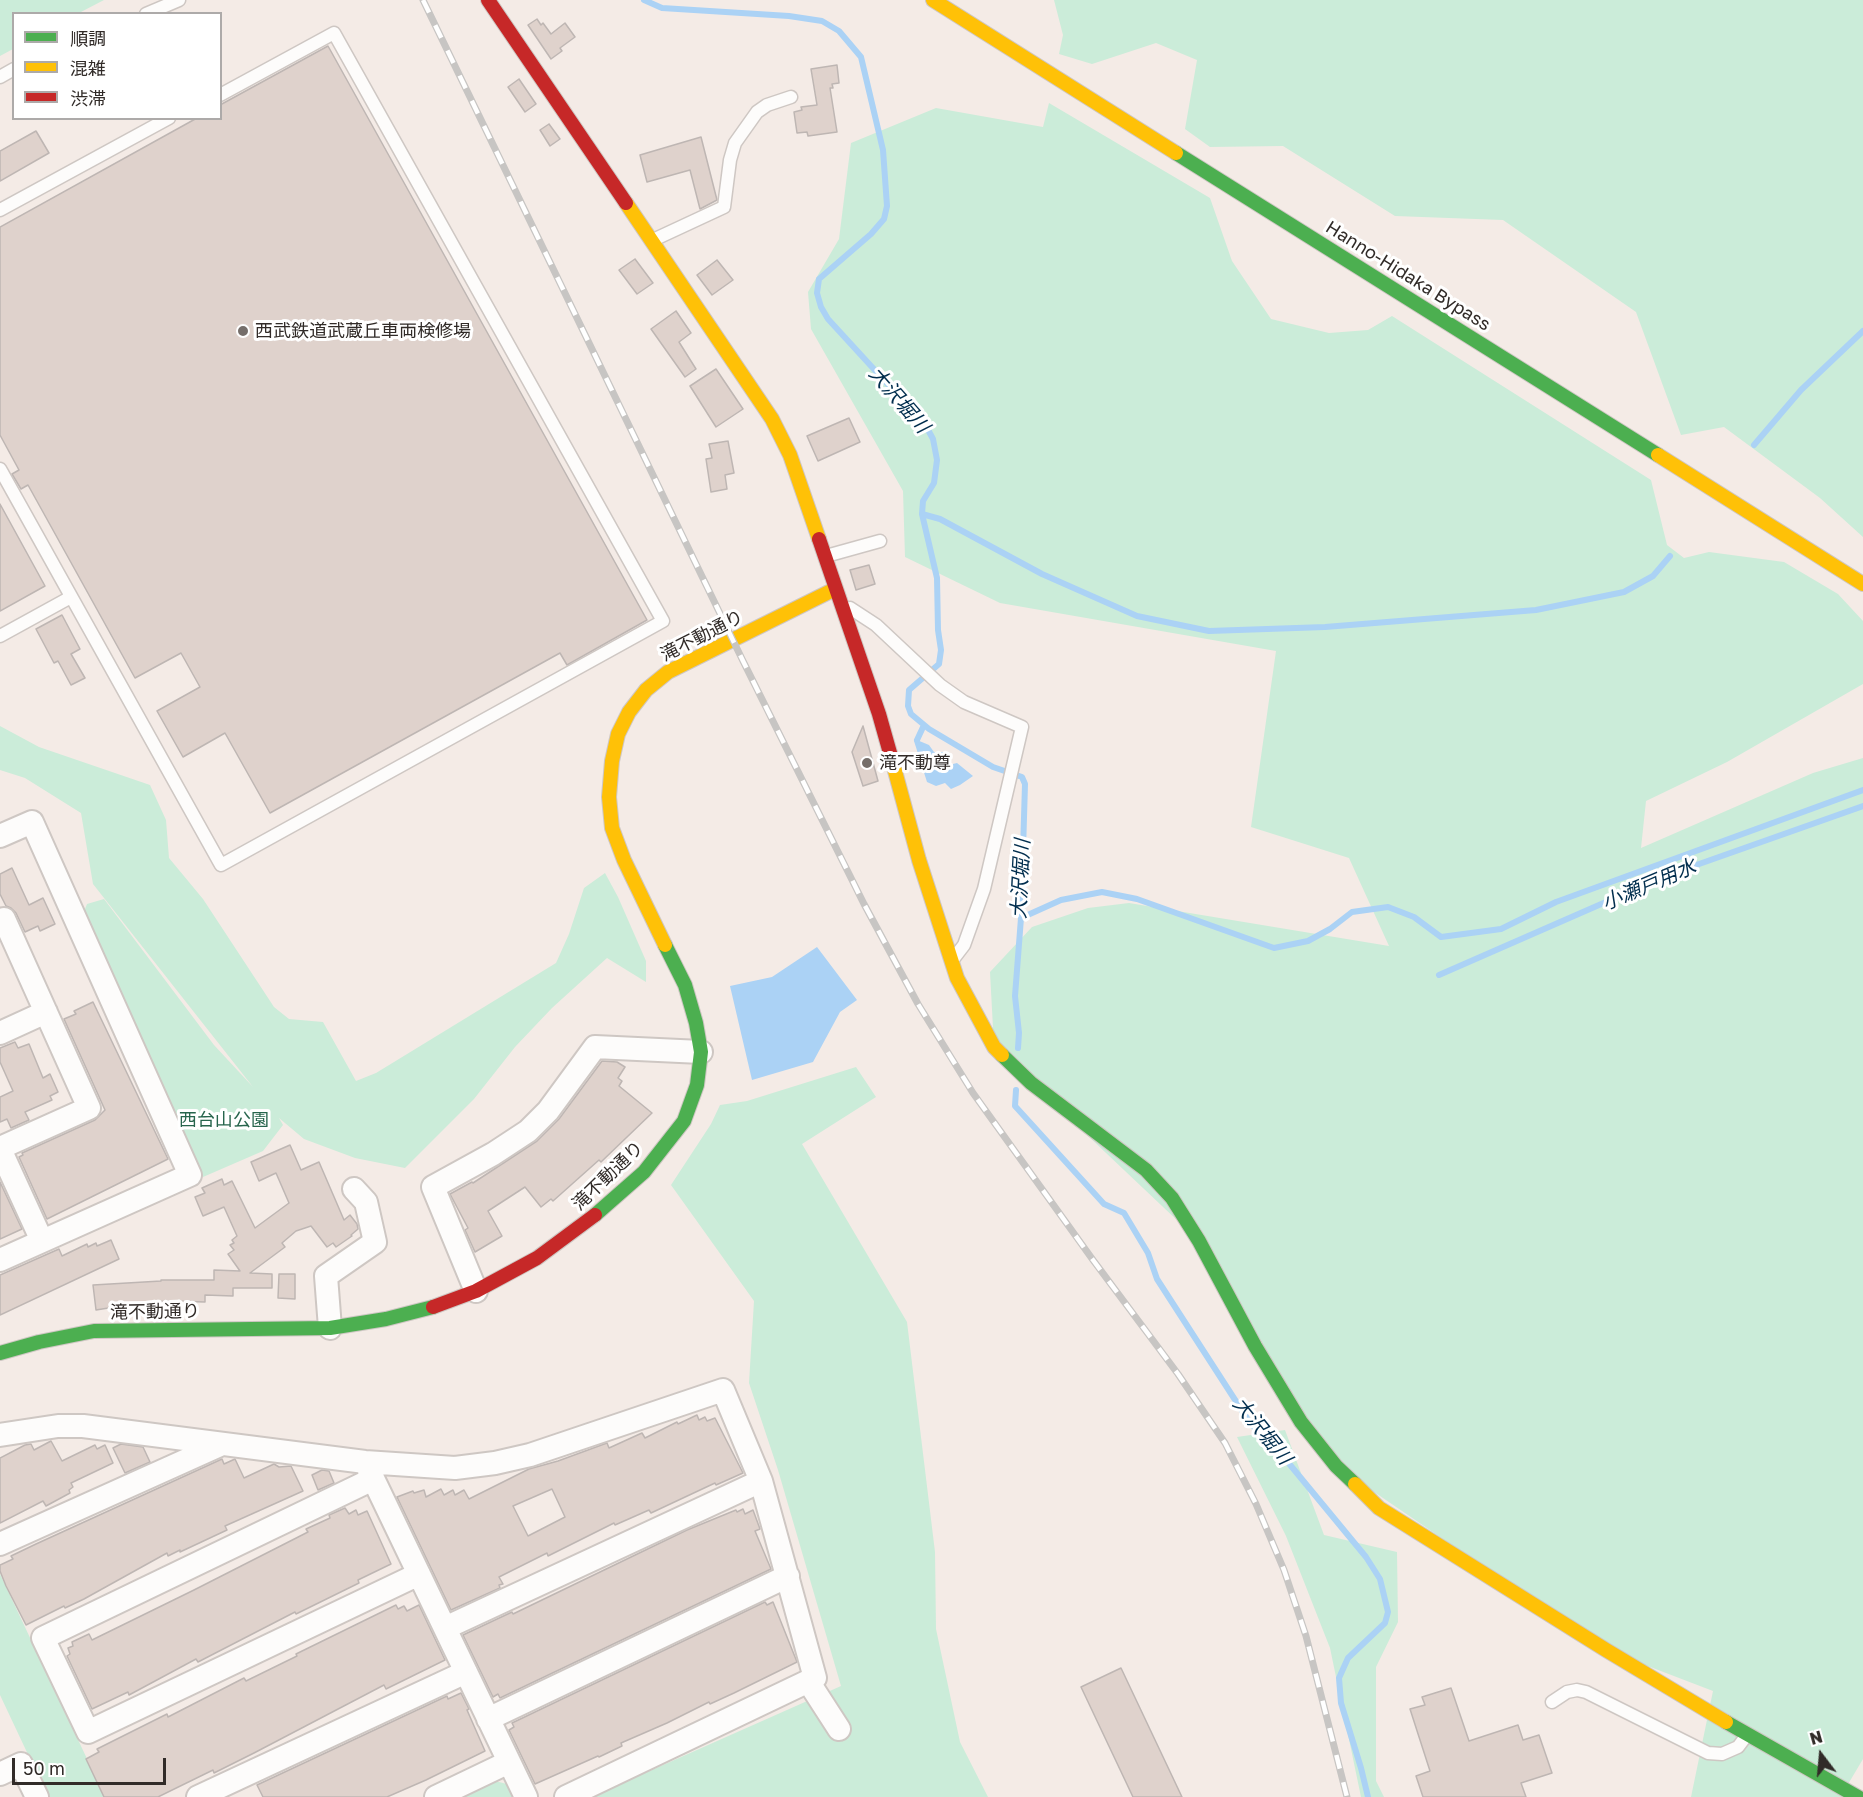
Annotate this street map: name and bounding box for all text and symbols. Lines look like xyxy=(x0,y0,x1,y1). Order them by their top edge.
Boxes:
legend xyxy=(12,12,222,120)
text: 順調 xyxy=(70,27,106,49)
text: 混雑 xyxy=(70,57,106,79)
text: 渋滞 xyxy=(70,87,106,109)
street label: Hanno-Hidaka Bypass xyxy=(1322,216,1494,336)
place label: 西武鉄道武蔵丘車両検修場 xyxy=(255,320,471,342)
marker: 西武鉄道武蔵丘車両検修場 xyxy=(236,324,250,338)
water label: 大沢堀川 xyxy=(864,362,934,438)
street label: 滝不動通り xyxy=(657,606,747,666)
place label: 滝不動尊 xyxy=(879,752,951,774)
marker: 滝不動尊 xyxy=(860,756,874,770)
water label: 大沢堀川 xyxy=(1007,838,1035,920)
water label: 小瀬戸用水 xyxy=(1598,854,1700,916)
park label: 西台山公園 xyxy=(179,1109,269,1131)
street label: 滝不動通り xyxy=(568,1137,648,1215)
street label: 滝不動通り xyxy=(110,1300,200,1324)
water label: 大沢堀川 xyxy=(1228,1392,1296,1470)
north arrow xyxy=(1791,1725,1851,1785)
text: N xyxy=(1807,1726,1825,1749)
scale bar xyxy=(15,1746,170,1784)
text: 50 m xyxy=(23,1757,65,1779)

